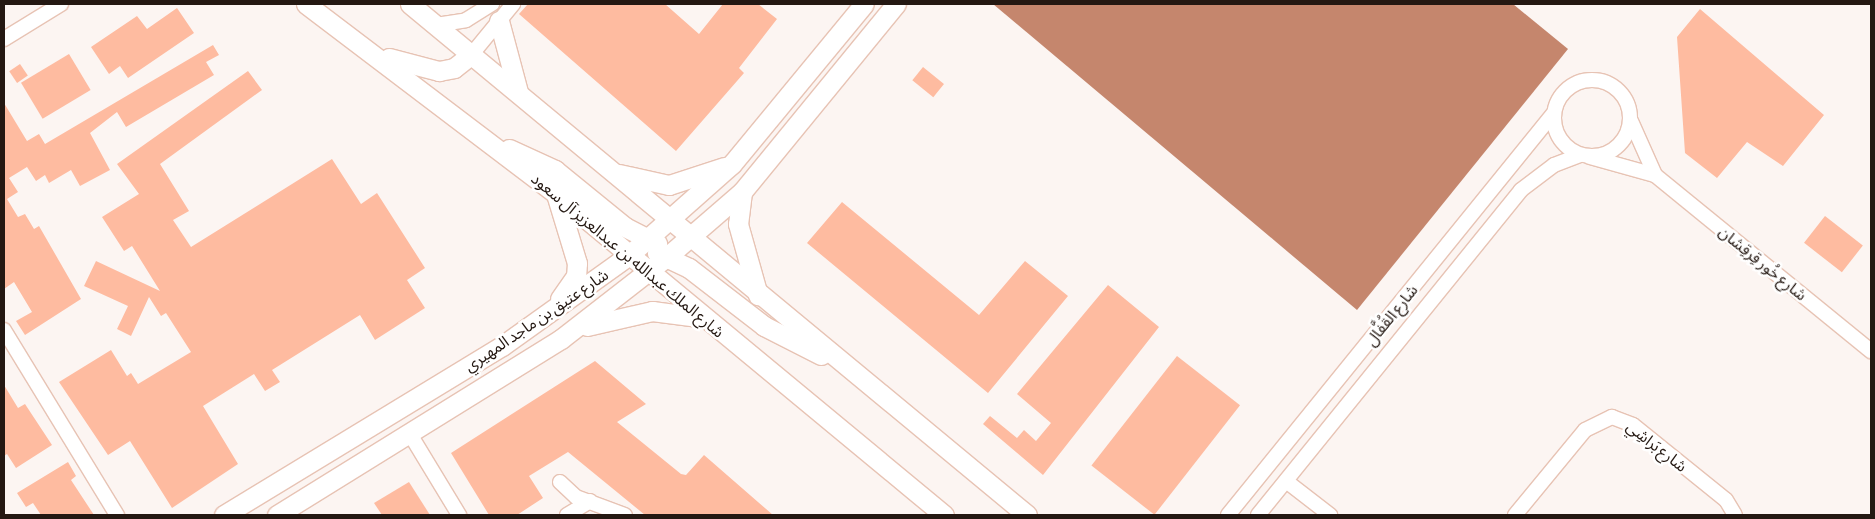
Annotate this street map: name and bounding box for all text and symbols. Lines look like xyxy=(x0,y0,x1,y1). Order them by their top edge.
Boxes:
street label: شارع الملك عبدالله بن عبدالعزيز آل سعود xyxy=(528,169,728,341)
street label: شارع خُور قِرقِشان xyxy=(1715,222,1811,304)
street label: شارع عتيق بن ماجد المهيري xyxy=(460,265,612,375)
street label: شارع القُفَّال xyxy=(1361,281,1421,349)
street label: شارع بَراشِي xyxy=(1623,416,1691,476)

